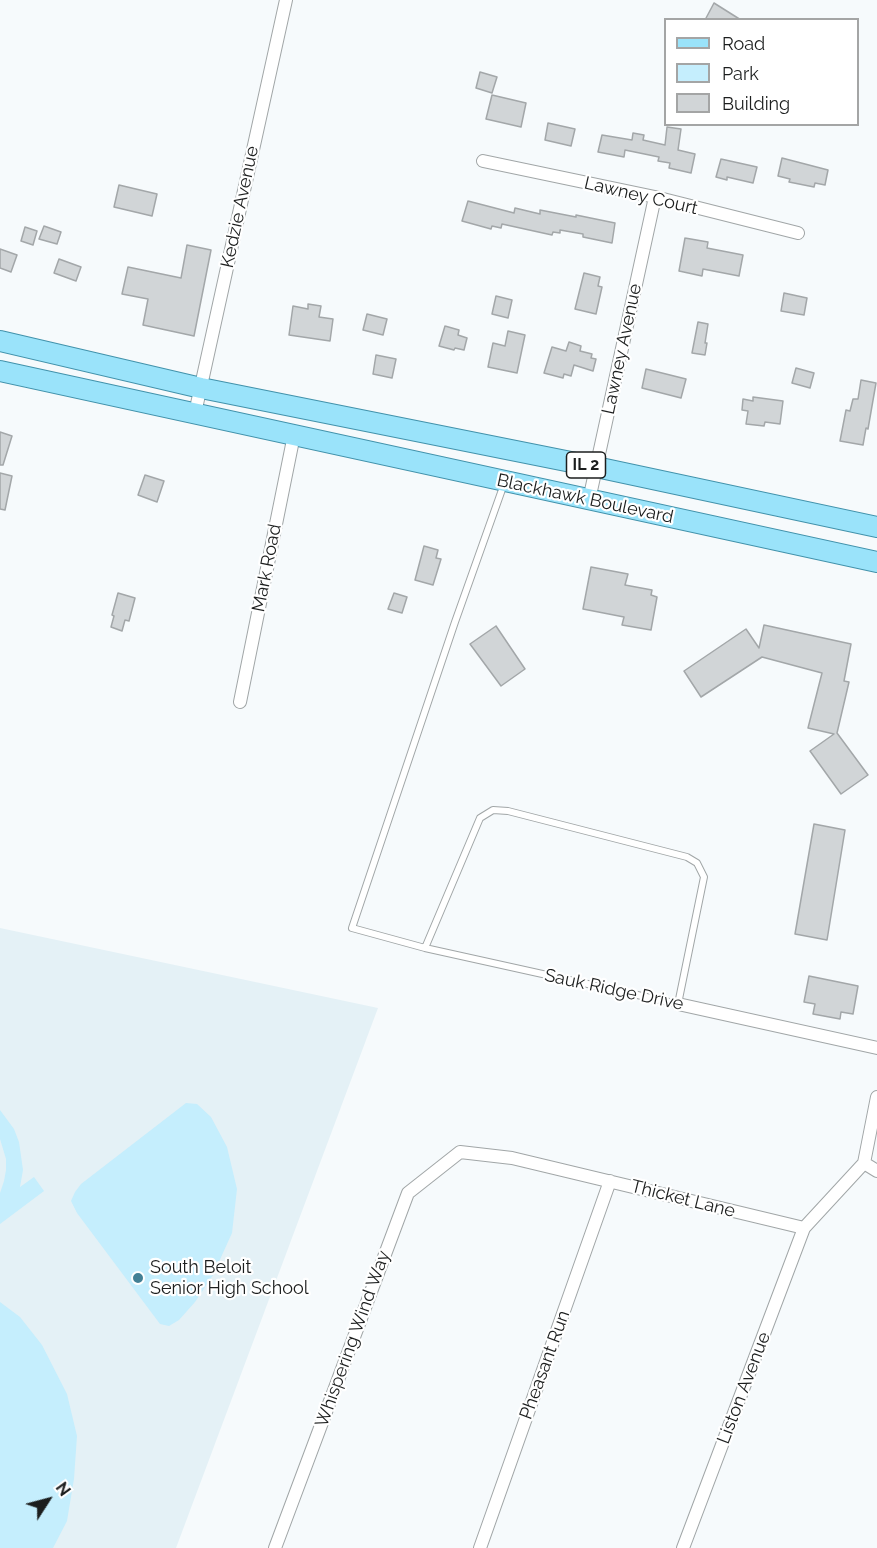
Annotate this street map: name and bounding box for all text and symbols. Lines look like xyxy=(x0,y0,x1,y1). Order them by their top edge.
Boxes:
legend xyxy=(664,18,859,126)
text: Road xyxy=(722,33,765,54)
text: Park xyxy=(722,63,759,84)
text: Building xyxy=(722,93,790,114)
street label: Kedzie Avenue xyxy=(217,144,263,270)
street label: Lawney Court xyxy=(582,172,700,220)
street label: Lawney Avenue xyxy=(598,282,646,416)
road number: IL 2 xyxy=(566,452,606,478)
street label: Blackhawk Boulevard xyxy=(495,470,675,528)
street label: Mark Road xyxy=(248,522,286,614)
street label: Sauk Ridge Drive xyxy=(543,965,685,1015)
street label: Thicket Lane xyxy=(629,1176,737,1222)
street label: Whispering Wind Way xyxy=(311,1248,395,1430)
place label: South Beloit Senior High School xyxy=(150,1257,309,1300)
marker: South Beloit Senior High School xyxy=(131,1271,145,1285)
street label: Pheasant Run xyxy=(515,1308,575,1422)
street label: Liston Avenue xyxy=(713,1329,775,1447)
north arrow xyxy=(18,1470,78,1530)
text: N xyxy=(52,1479,74,1500)

